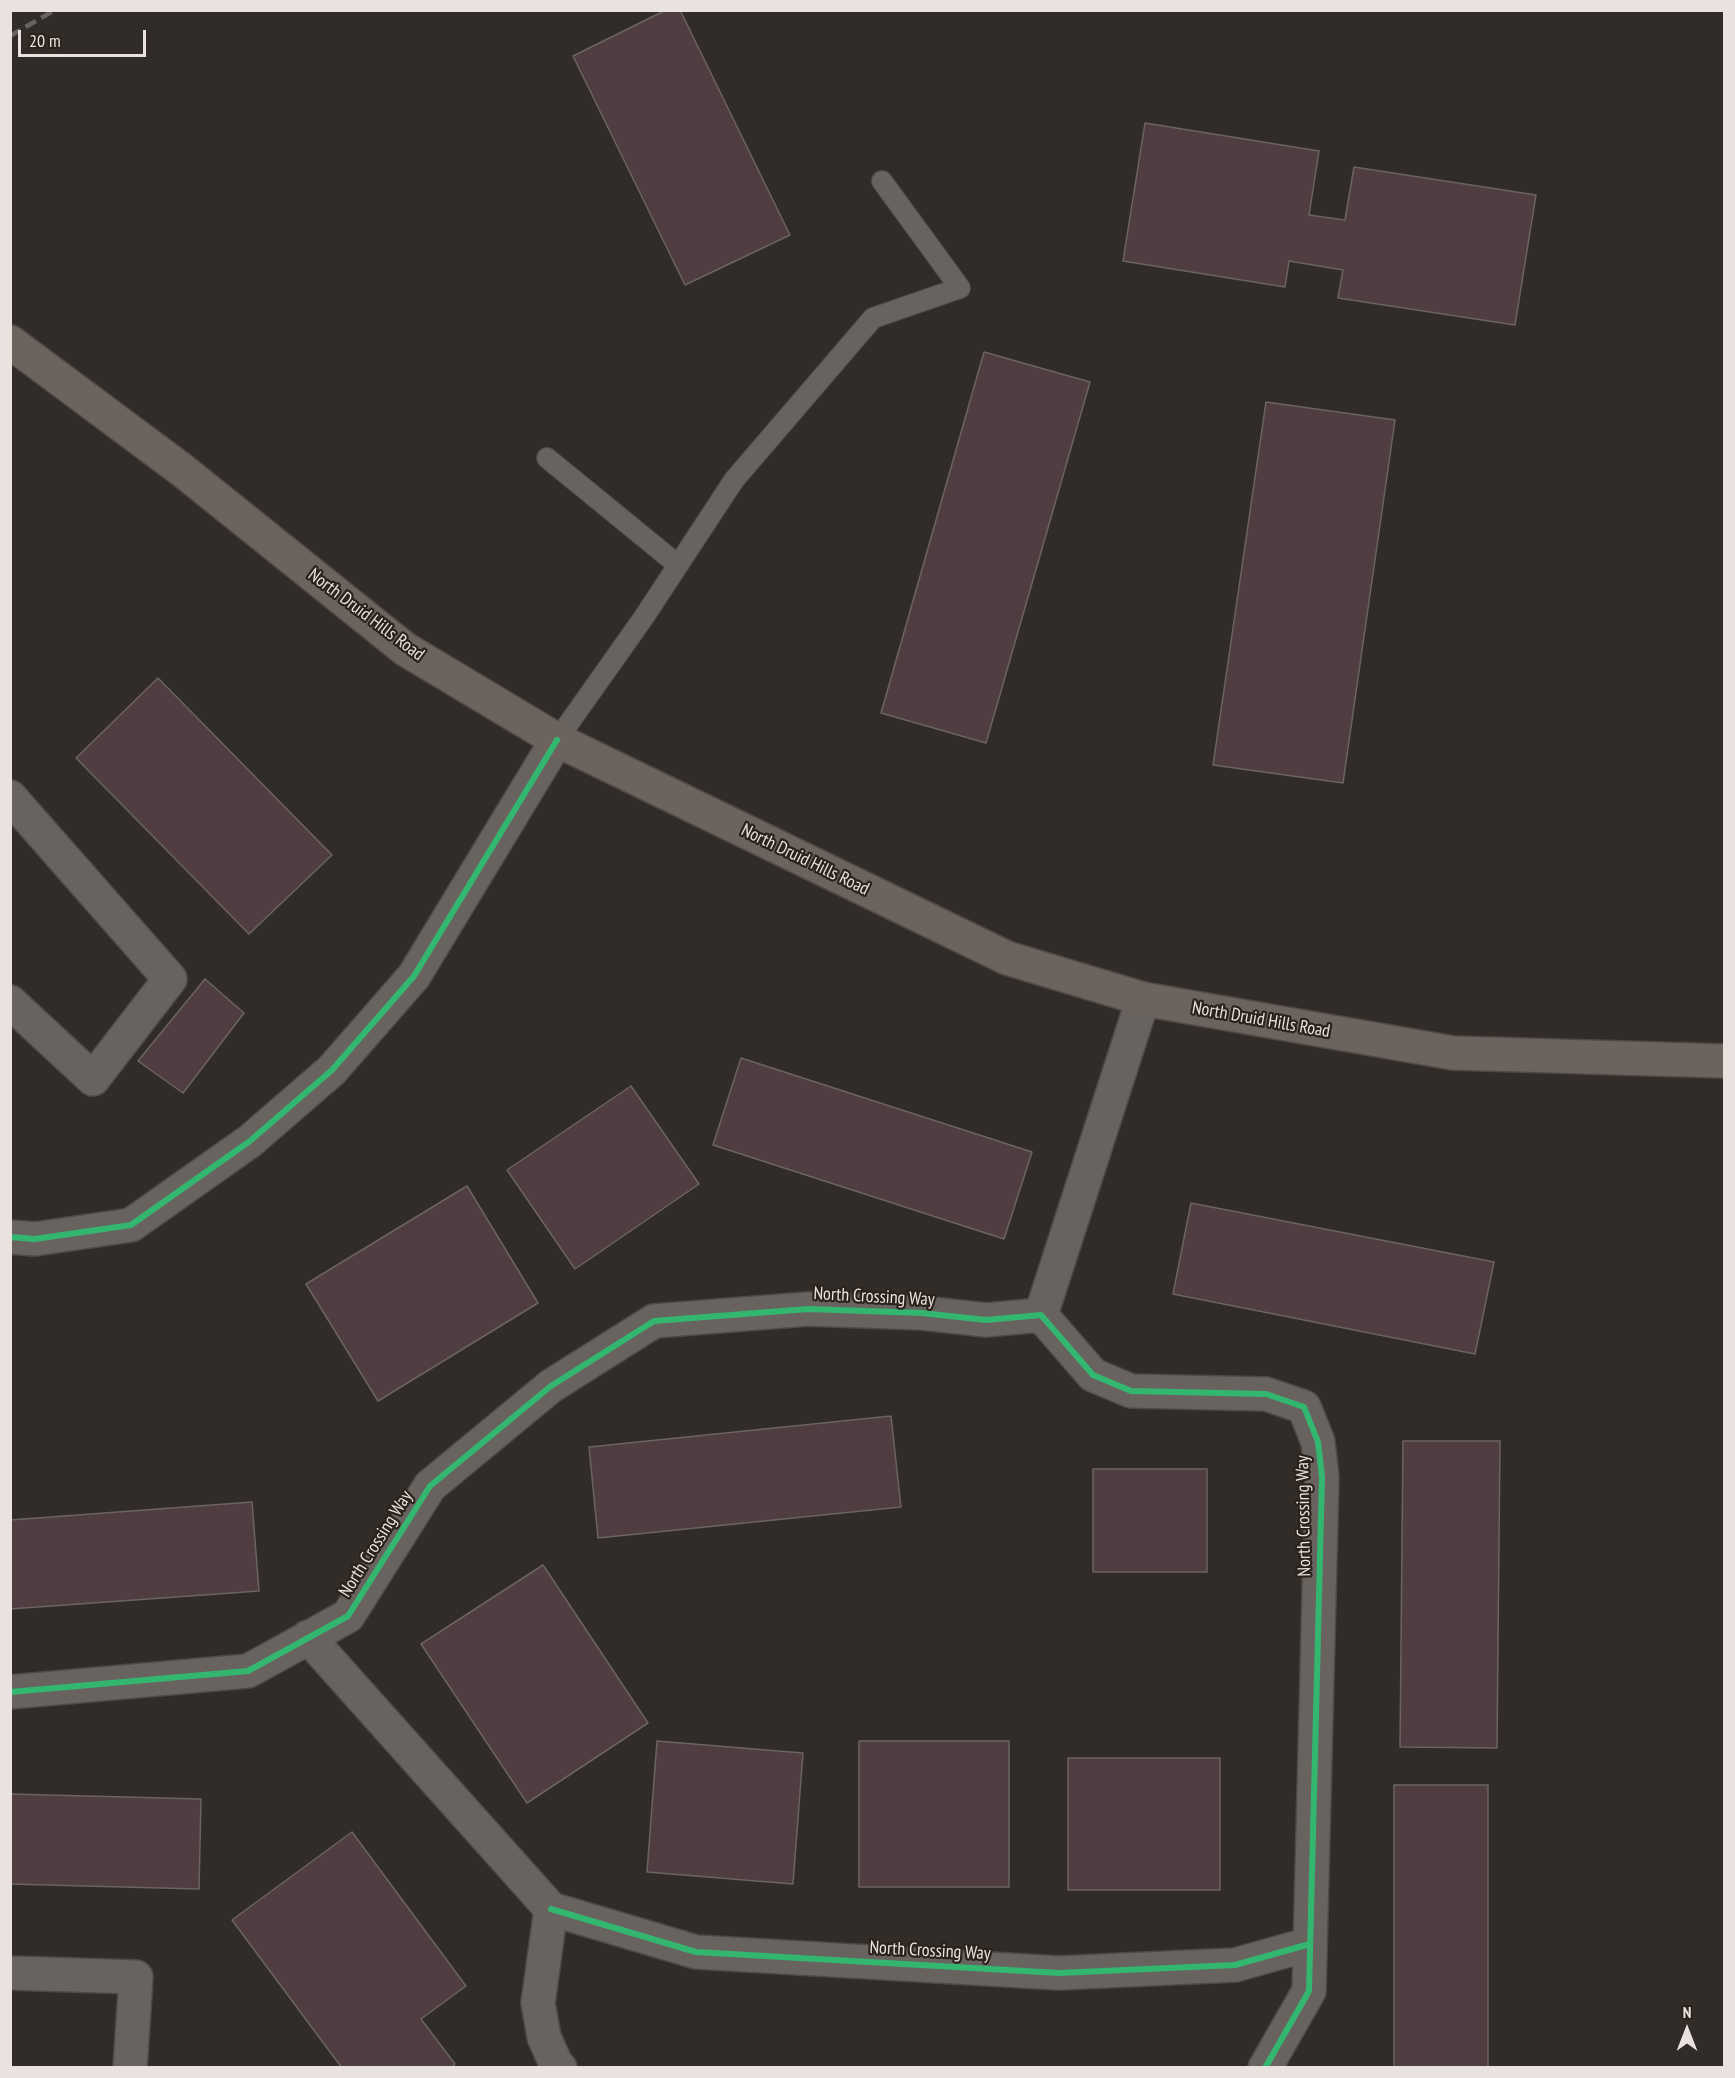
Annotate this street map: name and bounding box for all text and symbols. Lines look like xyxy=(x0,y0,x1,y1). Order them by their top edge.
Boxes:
scale bar xyxy=(21,18,148,56)
text: 20 m xyxy=(29,29,61,52)
street label: North Druid Hills Road xyxy=(304,564,428,666)
street label: North Druid Hills Road xyxy=(737,820,873,900)
street label: North Druid Hills Road xyxy=(1190,997,1332,1043)
street label: North Crossing Way xyxy=(813,1283,935,1311)
street label: North Crossing Way xyxy=(1292,1455,1316,1577)
street label: North Crossing Way xyxy=(335,1487,417,1601)
street label: North Crossing Way xyxy=(869,1937,991,1965)
north arrow xyxy=(1657,2000,1717,2060)
text: N xyxy=(1683,2002,1691,2022)

